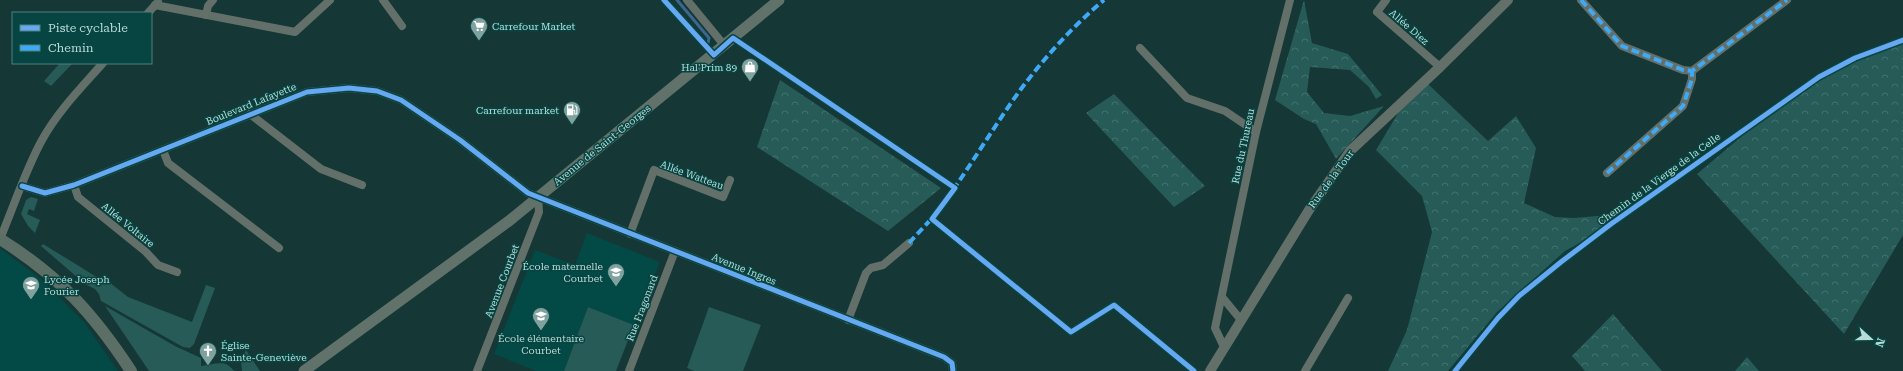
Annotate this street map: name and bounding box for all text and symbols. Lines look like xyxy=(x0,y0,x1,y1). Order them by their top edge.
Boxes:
street label: Allée Diez xyxy=(1387,7,1431,47)
legend xyxy=(12,12,152,64)
supermarket icon: Carrefour Market xyxy=(469,16,489,41)
text: Piste cyclable xyxy=(48,21,128,35)
place label: Carrefour Market xyxy=(492,21,576,32)
text: Chemin xyxy=(48,41,94,55)
shop icon: Hal'Prim 89 xyxy=(740,57,760,82)
place label: Hal'Prim 89 xyxy=(681,62,737,73)
street label: Boulevard Lafayette xyxy=(204,81,298,127)
fuel station icon: Carrefour market xyxy=(562,100,582,125)
street label: Avenue de Saint-Georges xyxy=(551,102,653,188)
place label: Carrefour market xyxy=(476,105,559,116)
street label: Rue du Thureau xyxy=(1230,107,1256,185)
street label: Chemin de la Vierge de la Celle xyxy=(1596,131,1723,227)
street label: Rue de la Tour xyxy=(1306,148,1356,210)
street label: Allée Watteau xyxy=(659,158,726,192)
street label: Allée Voltaire xyxy=(100,200,157,250)
street label: Avenue Courbet xyxy=(483,242,521,319)
street label: Avenue Ingres xyxy=(710,251,778,287)
place label: École maternelle Courbet xyxy=(523,261,604,284)
school or university icon: École maternelle Courbet xyxy=(606,262,626,287)
street label: Rue Fragonard xyxy=(624,273,660,343)
place label: Lycée Joseph Fourier xyxy=(44,274,110,297)
school or university icon: Lycée Joseph Fourier xyxy=(21,275,41,300)
school or university icon: École élémentaire Courbet xyxy=(531,306,551,331)
north arrow xyxy=(1851,319,1891,359)
place label: École élémentaire Courbet xyxy=(498,333,585,356)
text: N xyxy=(1872,336,1887,349)
place label: Église Sainte-Geneviève xyxy=(221,340,307,363)
church icon: Église Sainte-Geneviève xyxy=(198,341,218,366)

